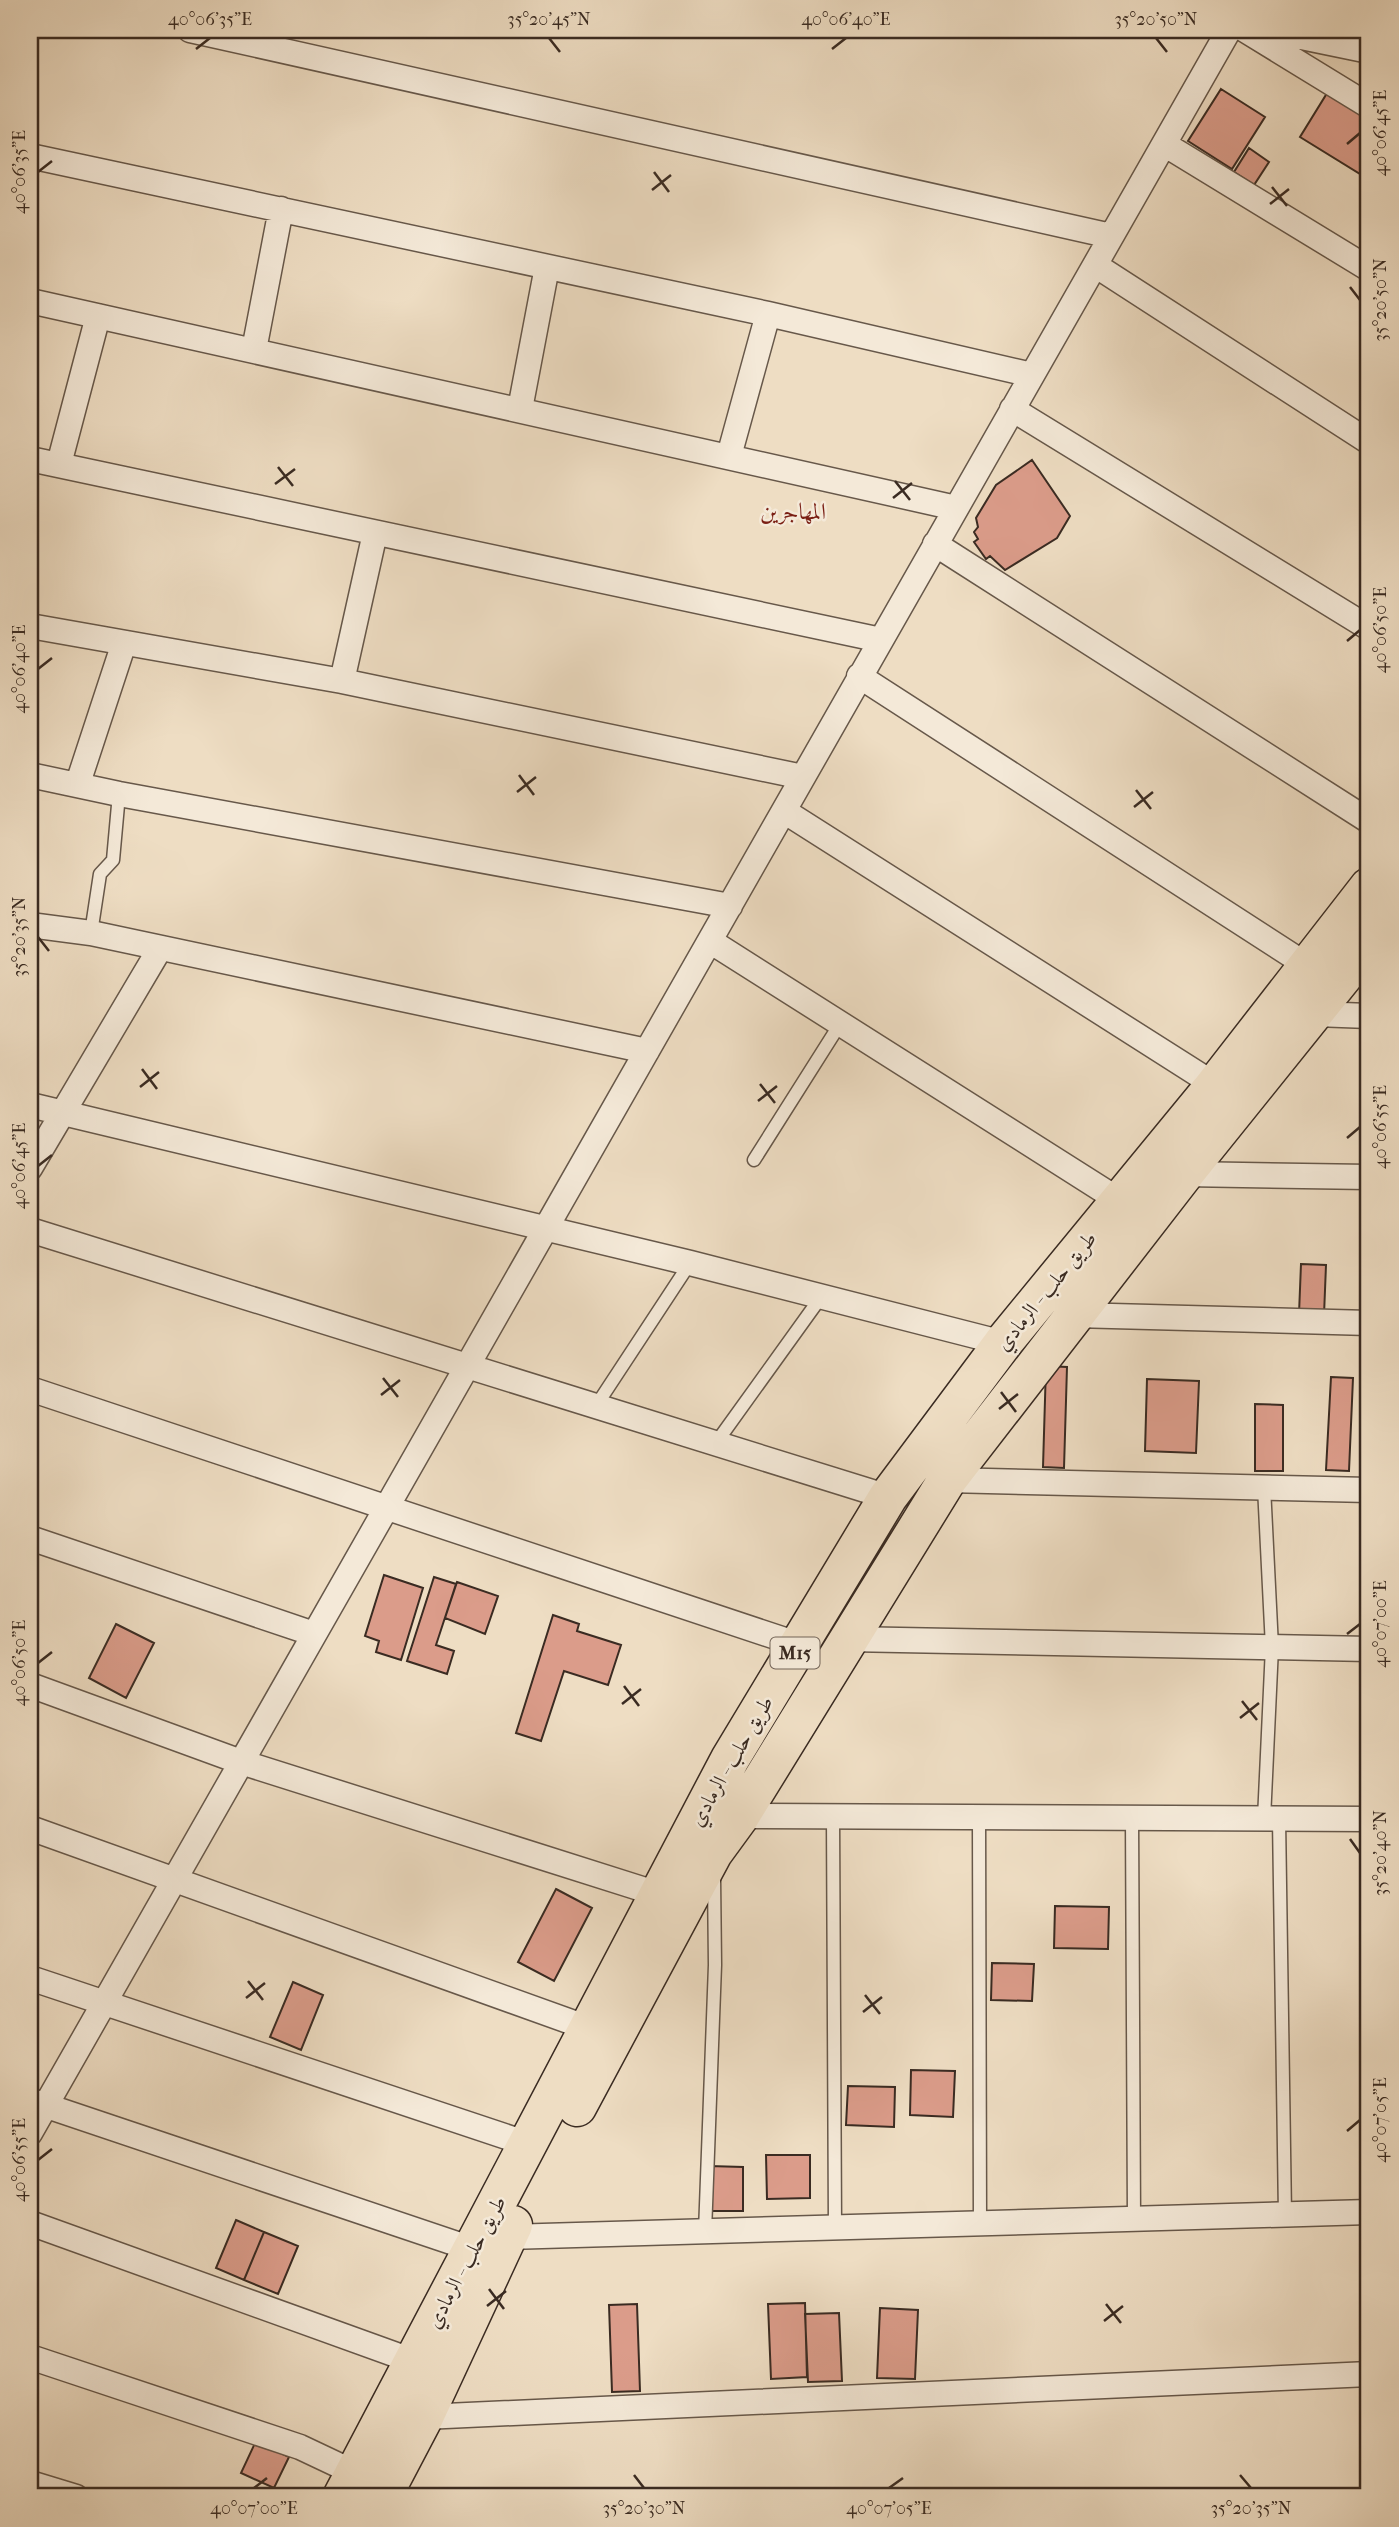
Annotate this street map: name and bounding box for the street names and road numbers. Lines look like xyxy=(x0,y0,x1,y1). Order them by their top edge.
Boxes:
street label: طريق حلب - الرمادي xyxy=(991,1227,1105,1358)
road number: M15 xyxy=(770,1638,820,1668)
street label: طريق حلب - الرمادي xyxy=(684,1692,781,1832)
street label: طريق حلب - الرمادي xyxy=(421,2192,515,2334)

